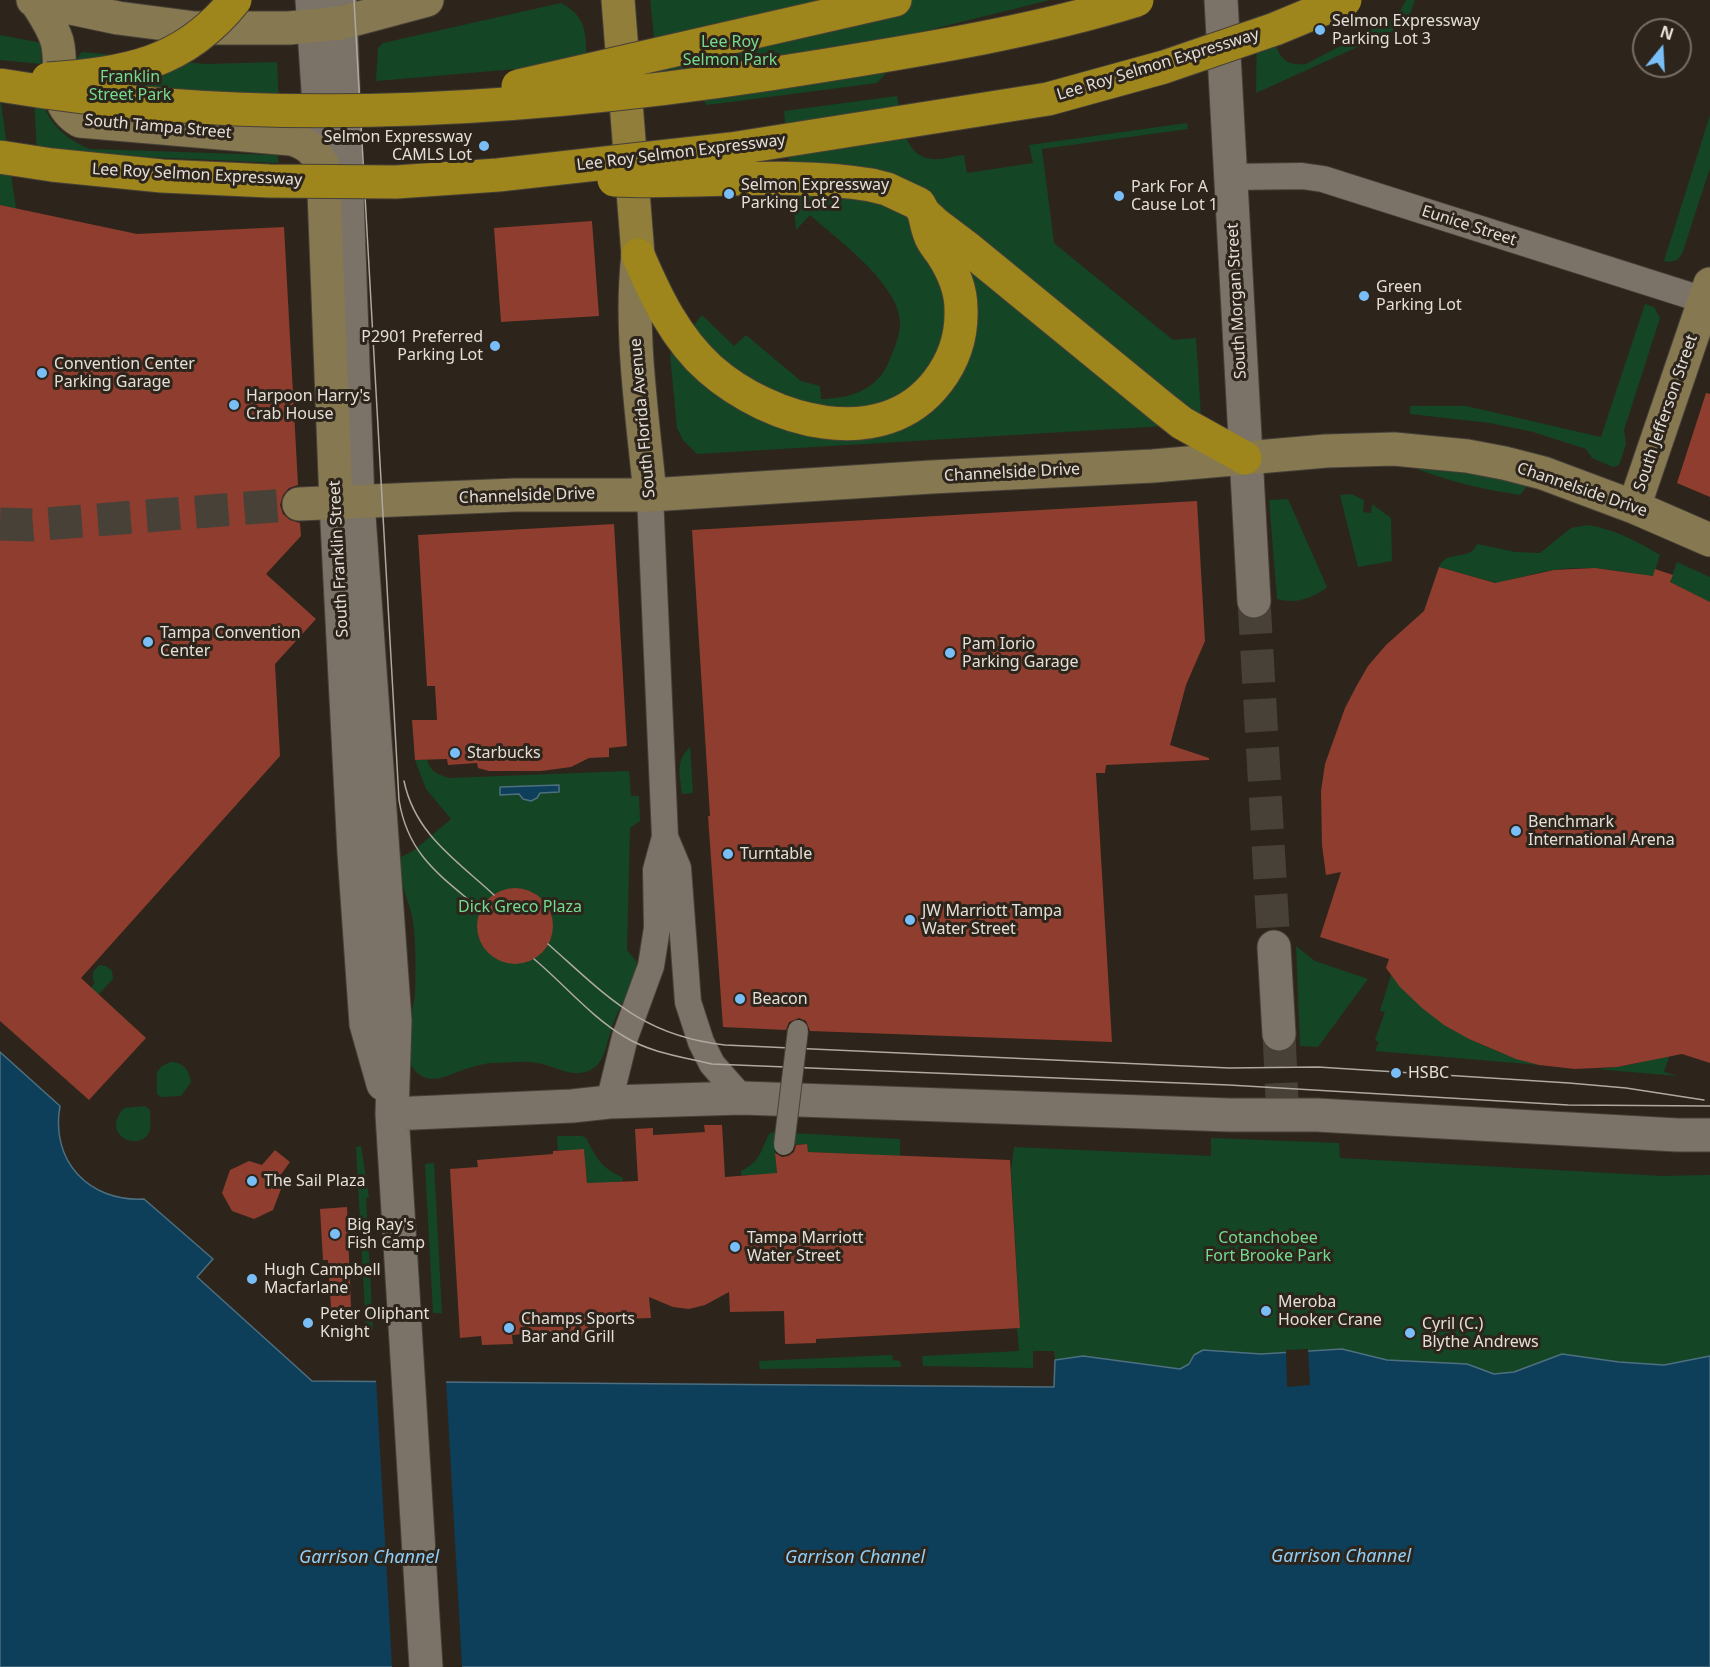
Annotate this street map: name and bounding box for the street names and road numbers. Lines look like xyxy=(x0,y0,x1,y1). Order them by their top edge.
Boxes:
street label: Lee Roy Selmon Expressway xyxy=(1055,25,1261,105)
street label: South Tampa Street xyxy=(84,111,232,143)
street label: Lee Roy Selmon Expressway xyxy=(575,131,787,175)
street label: Lee Roy Selmon Expressway xyxy=(91,160,303,190)
street label: Eunice Street xyxy=(1419,202,1519,250)
street label: South Morgan Street xyxy=(1223,222,1251,380)
street label: South Jefferson Street xyxy=(1630,332,1702,494)
street label: South Florida Avenue xyxy=(626,337,660,499)
street label: Channelside Drive xyxy=(1514,459,1650,521)
street label: Channelside Drive xyxy=(943,460,1081,486)
street label: South Franklin Street xyxy=(325,480,353,638)
street label: Channelside Drive xyxy=(459,484,595,508)

